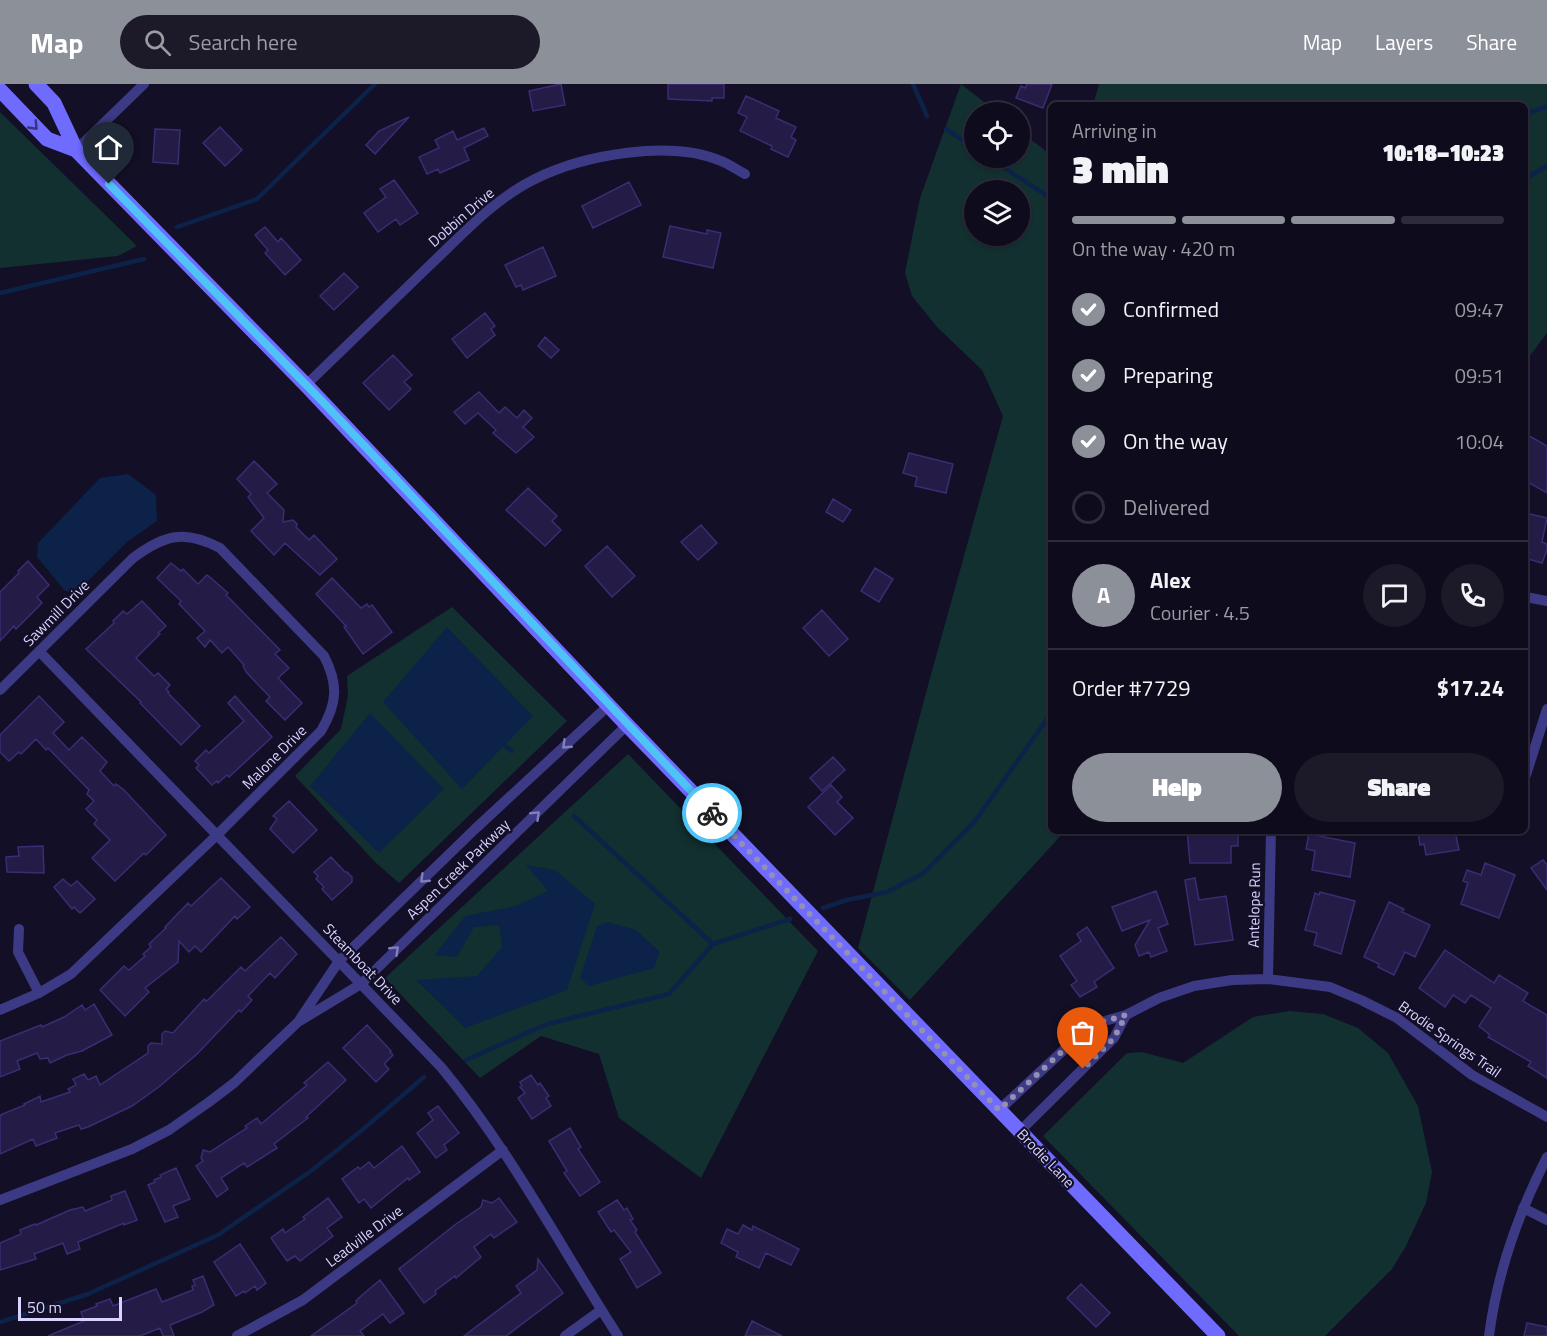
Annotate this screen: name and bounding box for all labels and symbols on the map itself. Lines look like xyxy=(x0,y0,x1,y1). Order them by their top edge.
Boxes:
one-way arrow xyxy=(27,118,38,129)
pin xyxy=(83,122,134,184)
street label: Dobbin Drive xyxy=(423,182,499,252)
street label: Sawmill Drive xyxy=(17,574,95,652)
street label: Malone Drive xyxy=(236,719,312,795)
one-way arrow xyxy=(562,737,573,748)
courier xyxy=(682,783,742,843)
one-way arrow xyxy=(528,811,539,822)
street label: Aspen Creek Parkway xyxy=(401,813,515,925)
street label: Antelope Run xyxy=(1242,862,1266,948)
one-way arrow xyxy=(421,871,432,882)
street label: Steamboat Drive xyxy=(318,918,408,1010)
one-way arrow xyxy=(389,946,399,957)
street label: Brodie Springs Trail xyxy=(1394,995,1506,1083)
pin xyxy=(1057,1007,1108,1069)
street label: Brodie Lane xyxy=(1012,1123,1080,1193)
street label: Leadville Drive xyxy=(321,1199,407,1273)
scale bar xyxy=(18,1294,122,1322)

